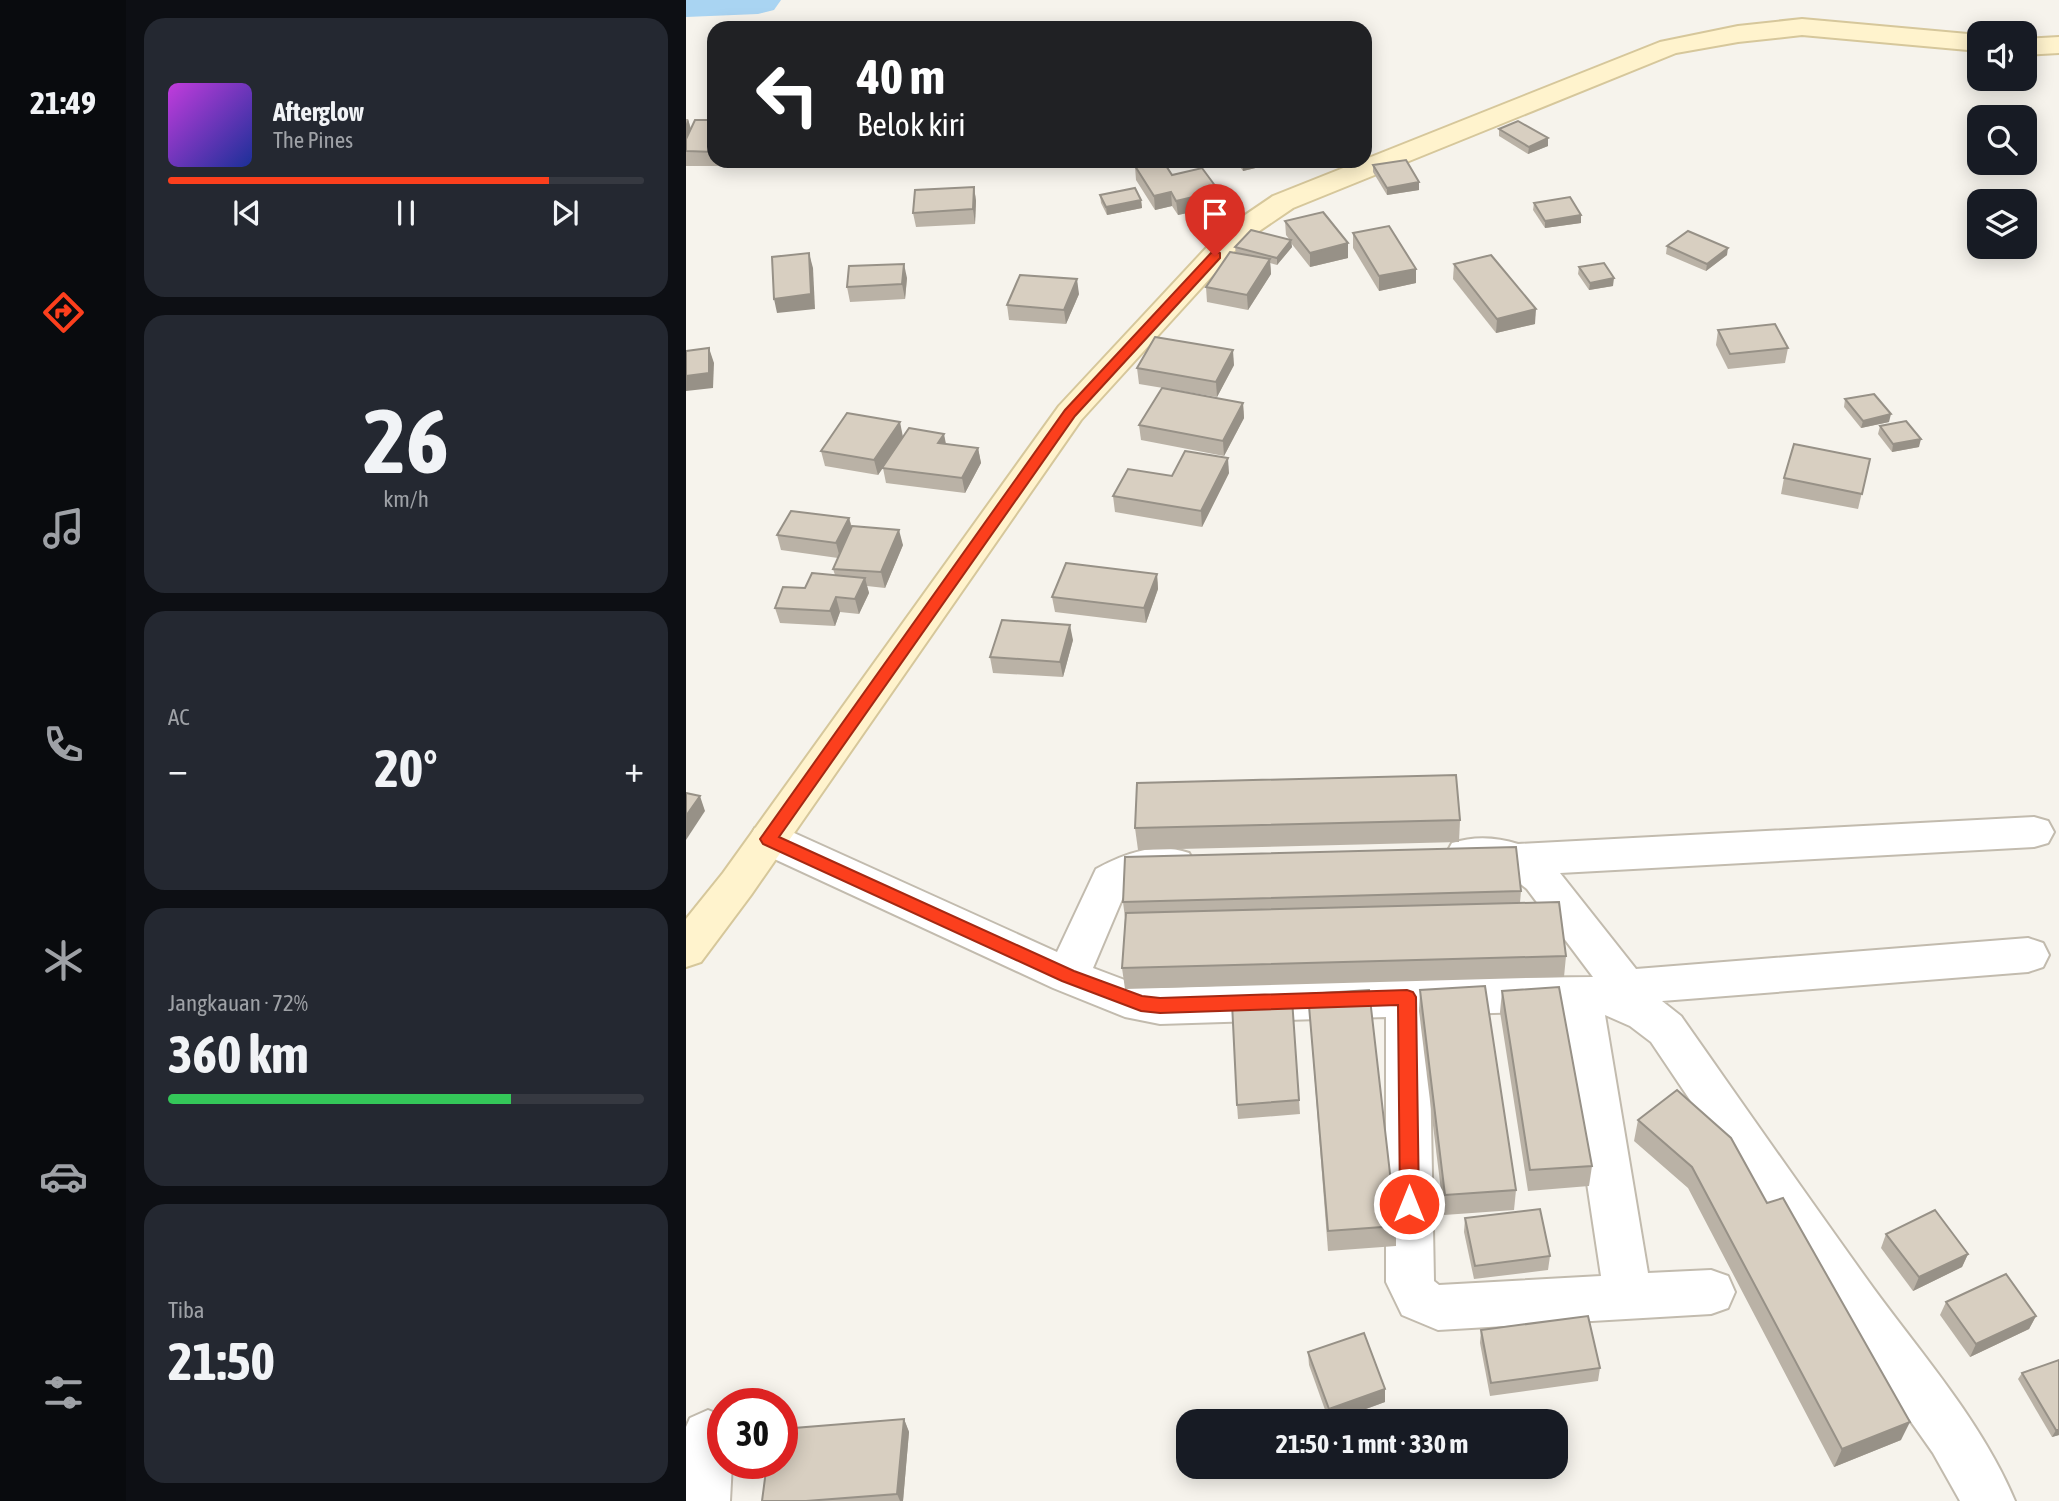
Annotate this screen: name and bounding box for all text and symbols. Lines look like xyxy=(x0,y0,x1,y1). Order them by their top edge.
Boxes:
map controls xyxy=(1967,21,2037,259)
button: sound xyxy=(1967,21,2037,91)
text: 40 m xyxy=(857,48,945,104)
icon: left xyxy=(742,49,833,140)
text: 21:49 xyxy=(30,84,96,121)
text: Afterglow xyxy=(273,97,364,127)
button: search xyxy=(1967,105,2037,175)
text: Belok kiri xyxy=(857,106,966,143)
text: The Pines xyxy=(273,127,353,153)
pin xyxy=(1185,184,1245,256)
button: layers xyxy=(1967,189,2037,259)
icon: previous xyxy=(228,194,266,232)
icon: pause xyxy=(387,194,425,232)
icon: next xyxy=(546,194,584,232)
icon: arrive xyxy=(1196,195,1234,233)
icon: directions xyxy=(39,288,88,337)
text: 26 xyxy=(363,388,449,492)
text: km/h xyxy=(383,486,429,512)
icon: music xyxy=(39,504,88,553)
text: AC xyxy=(168,704,190,730)
icon: phone xyxy=(39,720,88,769)
text: 20° xyxy=(374,738,438,798)
text: − xyxy=(168,747,188,790)
text: + xyxy=(624,747,644,790)
icon: climate xyxy=(39,936,88,985)
text: Jangkauan · 72% xyxy=(168,990,308,1016)
text: 360 km xyxy=(168,1024,309,1084)
icon: car xyxy=(39,1152,88,1201)
position arrow xyxy=(1372,1167,1446,1241)
text: Tiba xyxy=(168,1297,205,1323)
text: 21:50 xyxy=(168,1331,275,1391)
icon: filters xyxy=(39,1368,88,1417)
speed limit sign: 30 xyxy=(707,1388,798,1479)
text: 21:50 · 1 mnt · 330 m xyxy=(1276,1429,1468,1459)

